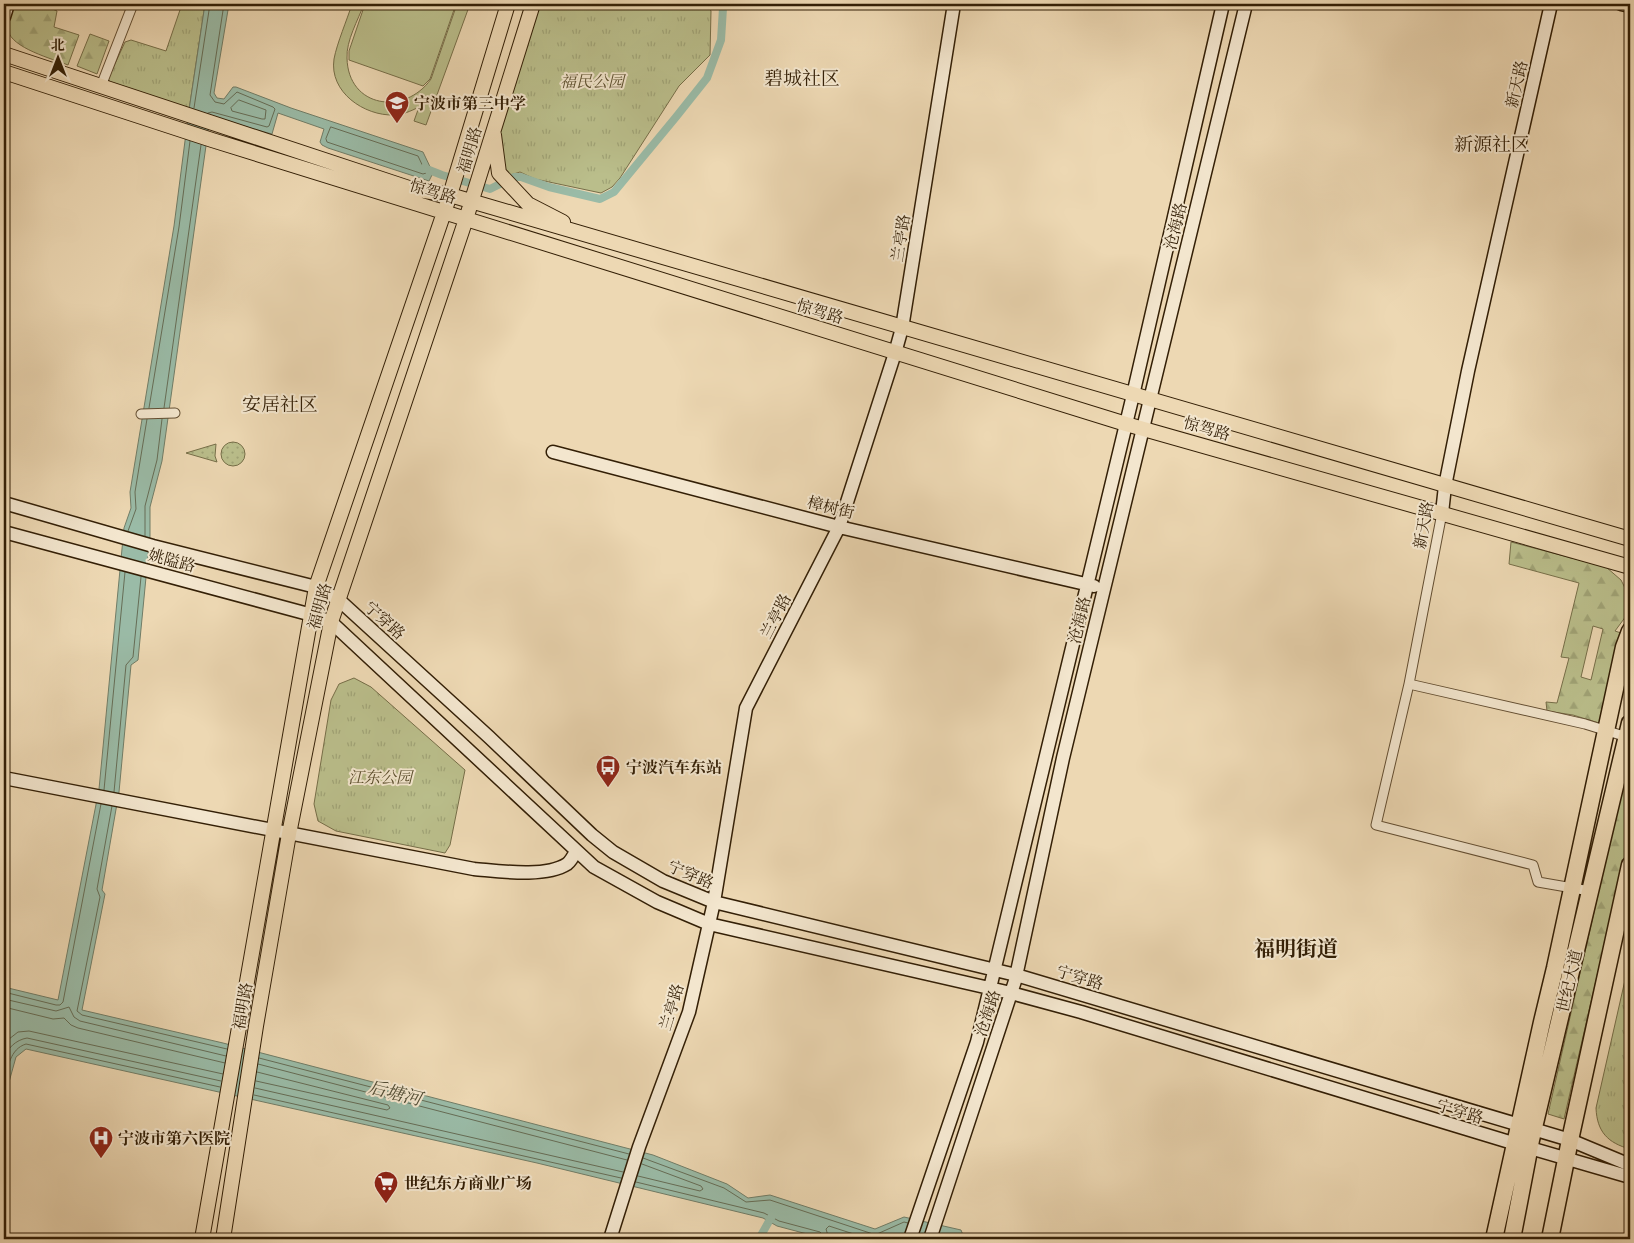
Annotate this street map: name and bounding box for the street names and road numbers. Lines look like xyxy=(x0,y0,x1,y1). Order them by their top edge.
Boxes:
street label: 新天路 xyxy=(1501,58,1533,110)
street label: 福明路 xyxy=(452,124,487,176)
street label: 惊驾路 xyxy=(407,174,459,209)
street label: 沧海路 xyxy=(1159,200,1192,252)
street label: 兰亭路 xyxy=(886,213,916,264)
street label: 惊驾路 xyxy=(794,294,846,329)
street label: 惊驾路 xyxy=(1181,412,1233,446)
street label: 樟树街 xyxy=(805,491,857,524)
street label: 新天路 xyxy=(1409,500,1439,551)
street label: 姚隘路 xyxy=(146,544,198,578)
street label: 福明路 xyxy=(303,580,337,632)
street label: 兰亭路 xyxy=(755,590,797,643)
street label: 沧海路 xyxy=(1064,594,1096,646)
street label: 宁穿路 xyxy=(359,597,410,645)
street label: 宁穿路 xyxy=(664,855,717,894)
street label: 世纪大道 xyxy=(1552,948,1588,1015)
street label: 宁穿路 xyxy=(1054,960,1106,995)
street label: 福明路 xyxy=(228,981,258,1032)
street label: 兰亭路 xyxy=(654,981,689,1033)
street label: 沧海路 xyxy=(970,987,1006,1040)
street label: 宁穿路 xyxy=(1434,1094,1486,1129)

